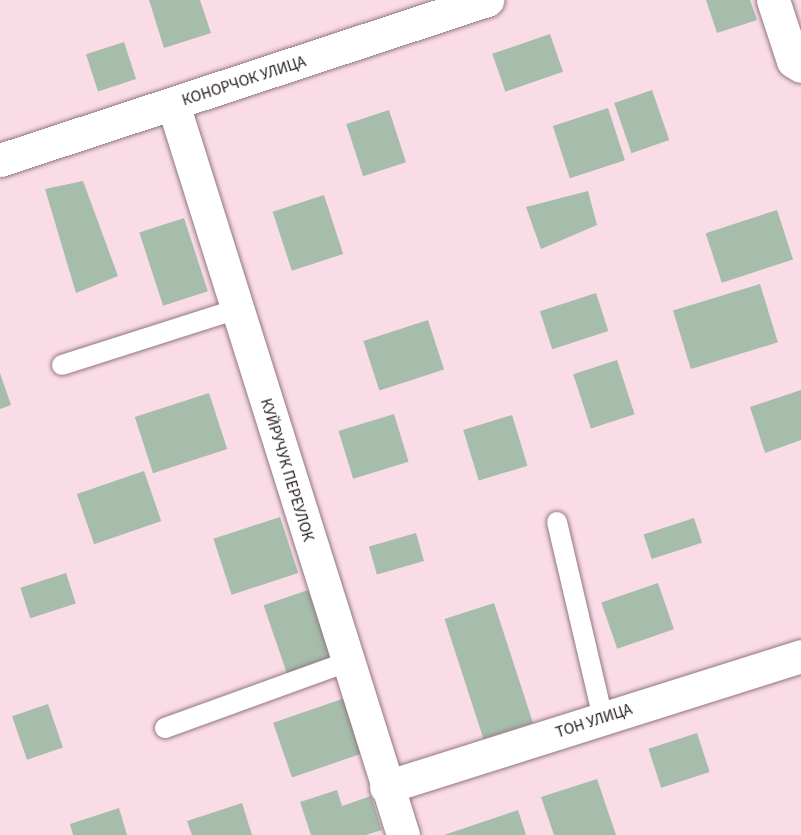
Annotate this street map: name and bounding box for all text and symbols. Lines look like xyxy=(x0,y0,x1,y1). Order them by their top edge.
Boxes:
street label: КОНОРЧОК УЛИЦА xyxy=(180,52,308,110)
street label: КУЙРУЧУК ПЕРЕУЛОК xyxy=(256,396,318,544)
street label: ТОН УЛИЦА xyxy=(553,700,635,742)

